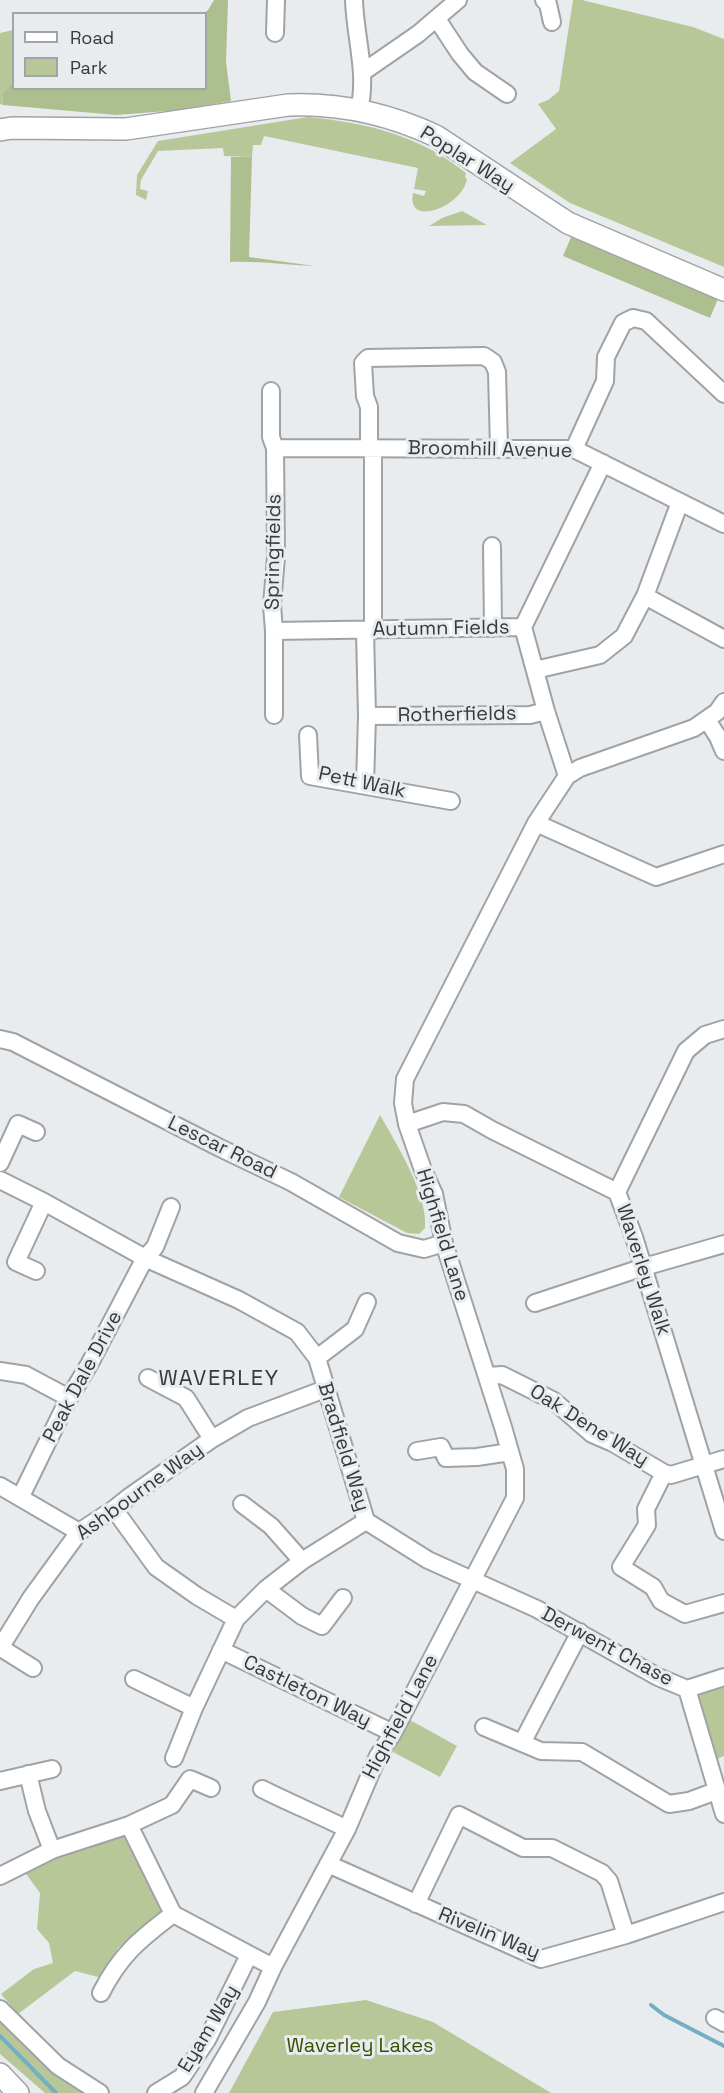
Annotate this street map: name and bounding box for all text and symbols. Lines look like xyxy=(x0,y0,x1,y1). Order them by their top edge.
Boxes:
legend xyxy=(12,12,207,90)
text: Road xyxy=(70,26,114,49)
text: Park xyxy=(70,56,107,79)
street label: Poplar Way xyxy=(415,122,519,198)
street label: Broomhill Avenue xyxy=(407,437,573,463)
street label: Springfields xyxy=(261,494,287,610)
street label: Autumn Fields xyxy=(372,616,510,642)
street label: Rotherfields xyxy=(397,702,517,728)
street label: Pett Walk xyxy=(316,762,408,804)
street label: Lescar Road xyxy=(164,1111,280,1185)
street label: Highfield Lane xyxy=(410,1166,474,1304)
street label: Waverley Walk xyxy=(610,1201,676,1339)
street label: Peak Dale Drive xyxy=(38,1307,128,1447)
district label: WAVERLEY xyxy=(158,1366,280,1392)
street label: Bradfield Way xyxy=(312,1380,374,1514)
street label: Oak Dene Way xyxy=(525,1380,653,1472)
street label: Ashbourne Way xyxy=(72,1438,208,1546)
street label: Derwent Chase xyxy=(537,1602,677,1692)
street label: Castleton Way xyxy=(239,1651,375,1733)
street label: Highfield Lane xyxy=(358,1651,444,1783)
street label: Rivelin Way xyxy=(435,1903,543,1965)
street label: Eyam Way xyxy=(173,1981,245,2077)
park label: Waverley Lakes xyxy=(286,2035,434,2059)

